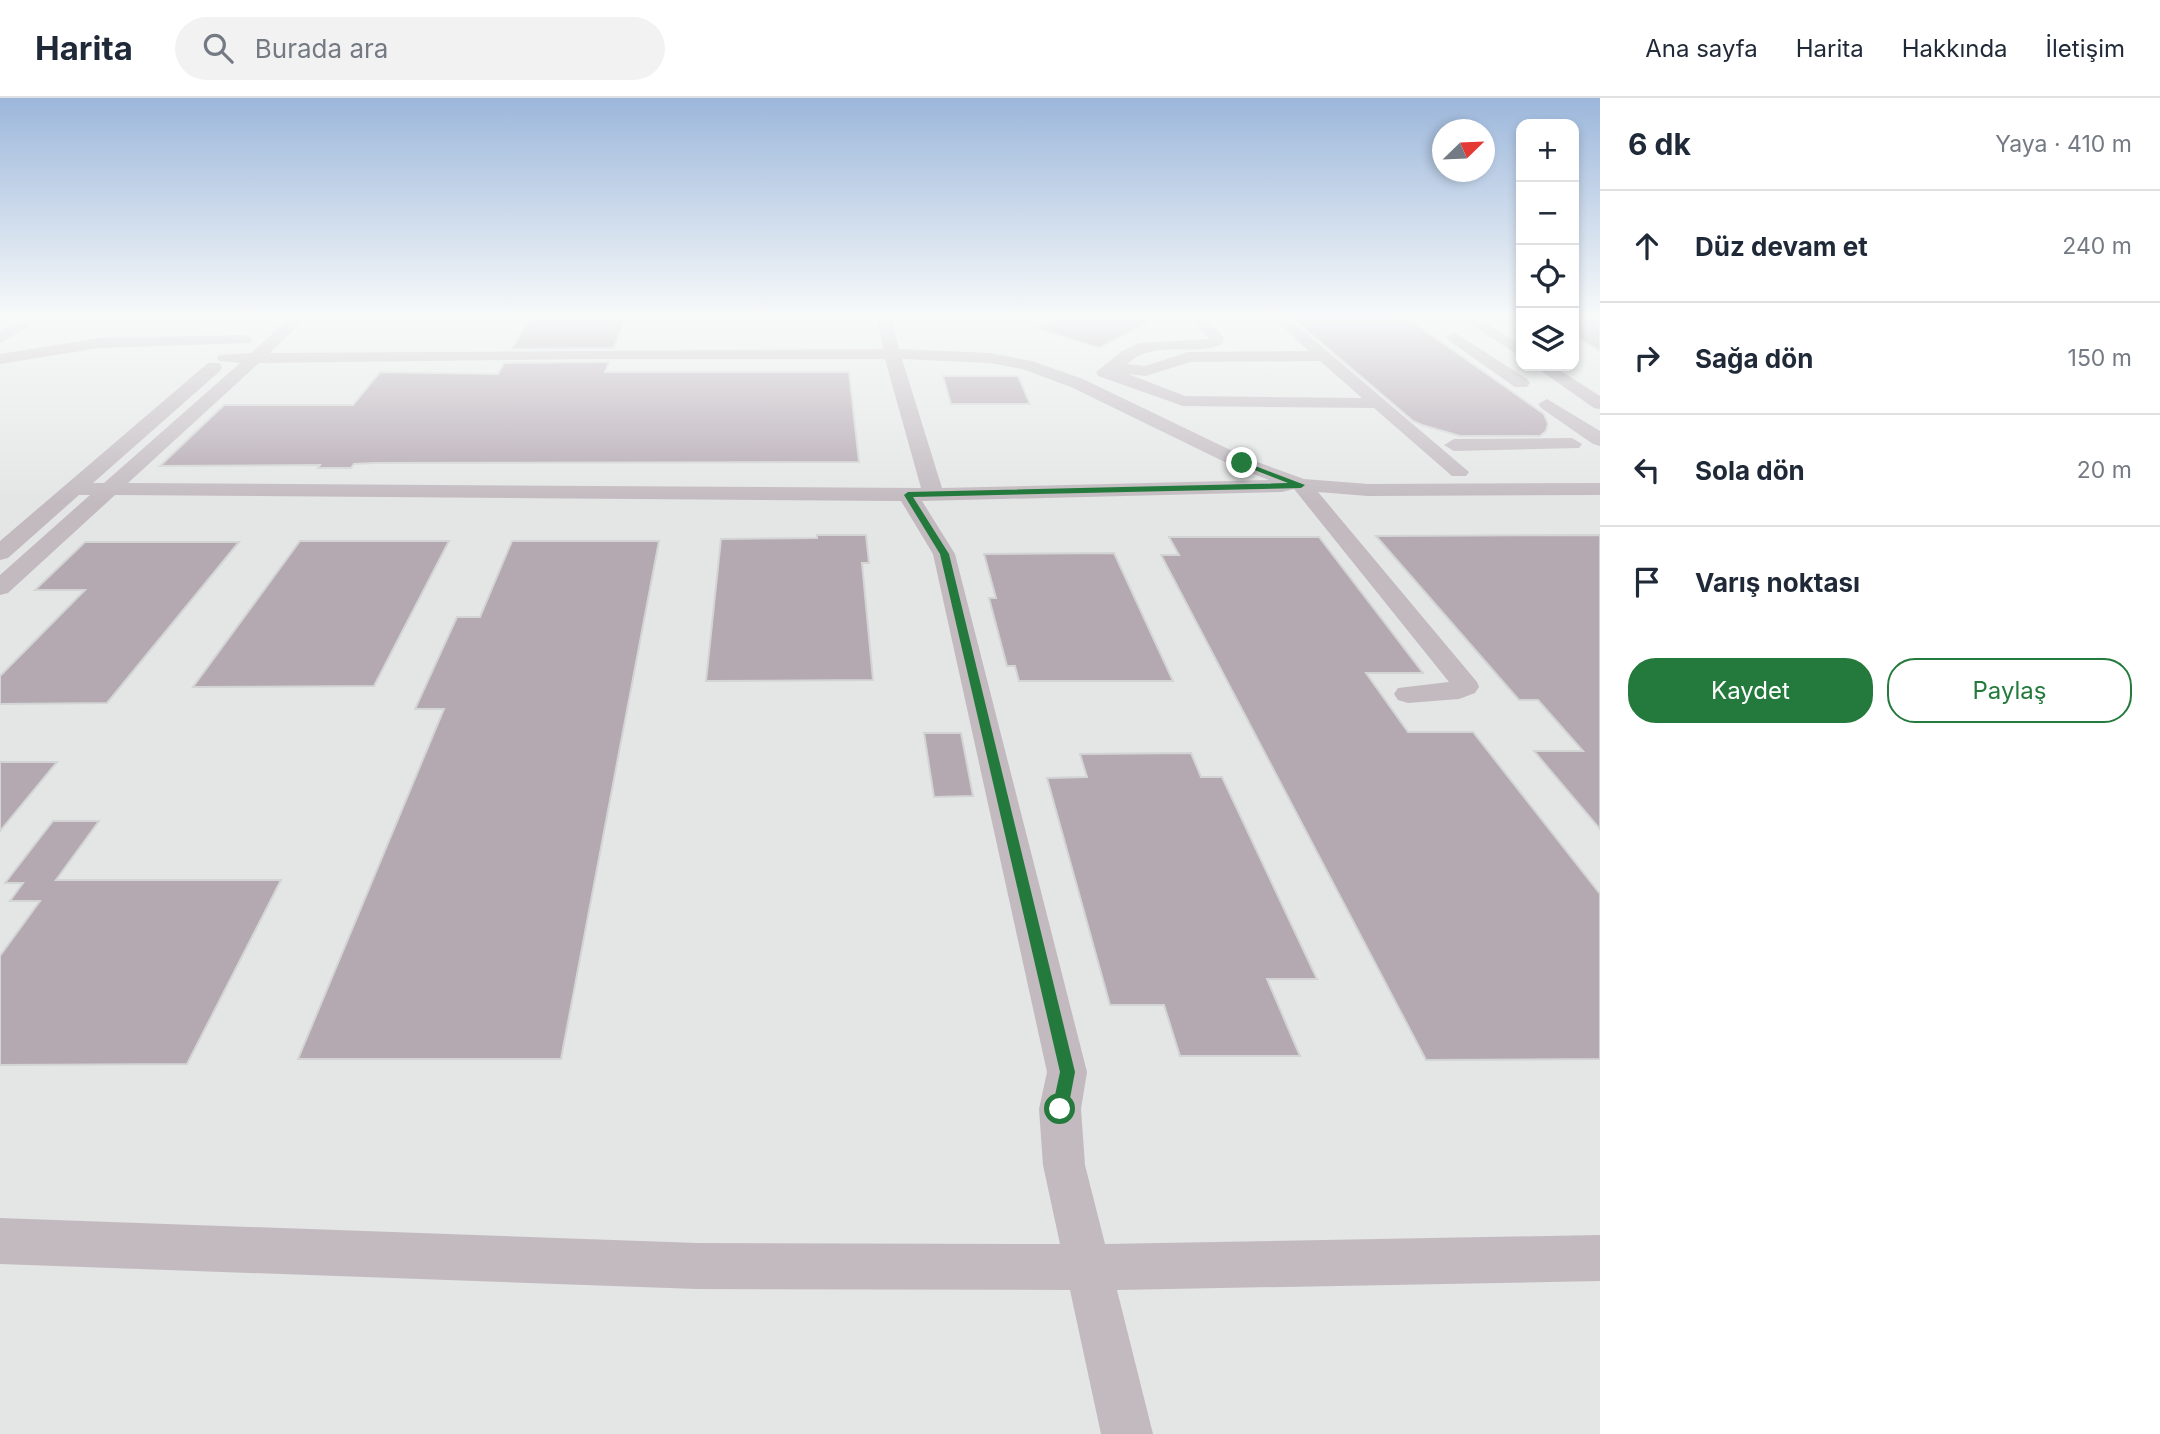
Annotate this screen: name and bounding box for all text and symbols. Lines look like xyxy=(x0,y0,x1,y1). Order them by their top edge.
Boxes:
search box xyxy=(175,17,665,80)
text: Harita xyxy=(35,28,133,68)
icon: search xyxy=(199,29,237,67)
text: Burada ara xyxy=(255,33,388,64)
text: Ana sayfa xyxy=(1645,34,1758,63)
text: Harita xyxy=(1796,34,1864,63)
text: Hakkında xyxy=(1902,34,2008,63)
text: İletişim xyxy=(2046,34,2125,63)
north arrow xyxy=(1432,119,1495,182)
map controls xyxy=(1516,119,1579,371)
button: + xyxy=(1516,119,1579,182)
text: 6 dk xyxy=(1628,126,1691,162)
text: Yaya · 410 m xyxy=(1995,130,2132,158)
button: − xyxy=(1516,182,1579,245)
icon: ahead xyxy=(1628,227,1666,265)
text: Düz devam et xyxy=(1695,231,1868,262)
text: 240 m xyxy=(2062,232,2132,260)
button: locate xyxy=(1516,245,1579,308)
button: layers xyxy=(1516,308,1579,371)
icon: right xyxy=(1628,339,1666,377)
text: Sağa dön xyxy=(1695,343,1813,374)
text: 150 m xyxy=(2068,344,2132,372)
route end xyxy=(1226,447,1257,478)
icon: left xyxy=(1628,451,1666,489)
text: Sola dön xyxy=(1695,455,1805,486)
text: 20 m xyxy=(2077,456,2132,484)
icon: arrive xyxy=(1628,563,1666,601)
text: Varış noktası xyxy=(1695,567,1860,598)
button: Kaydet xyxy=(1628,658,1873,723)
button: Paylaş xyxy=(1887,658,2132,723)
route start xyxy=(1044,1093,1075,1124)

